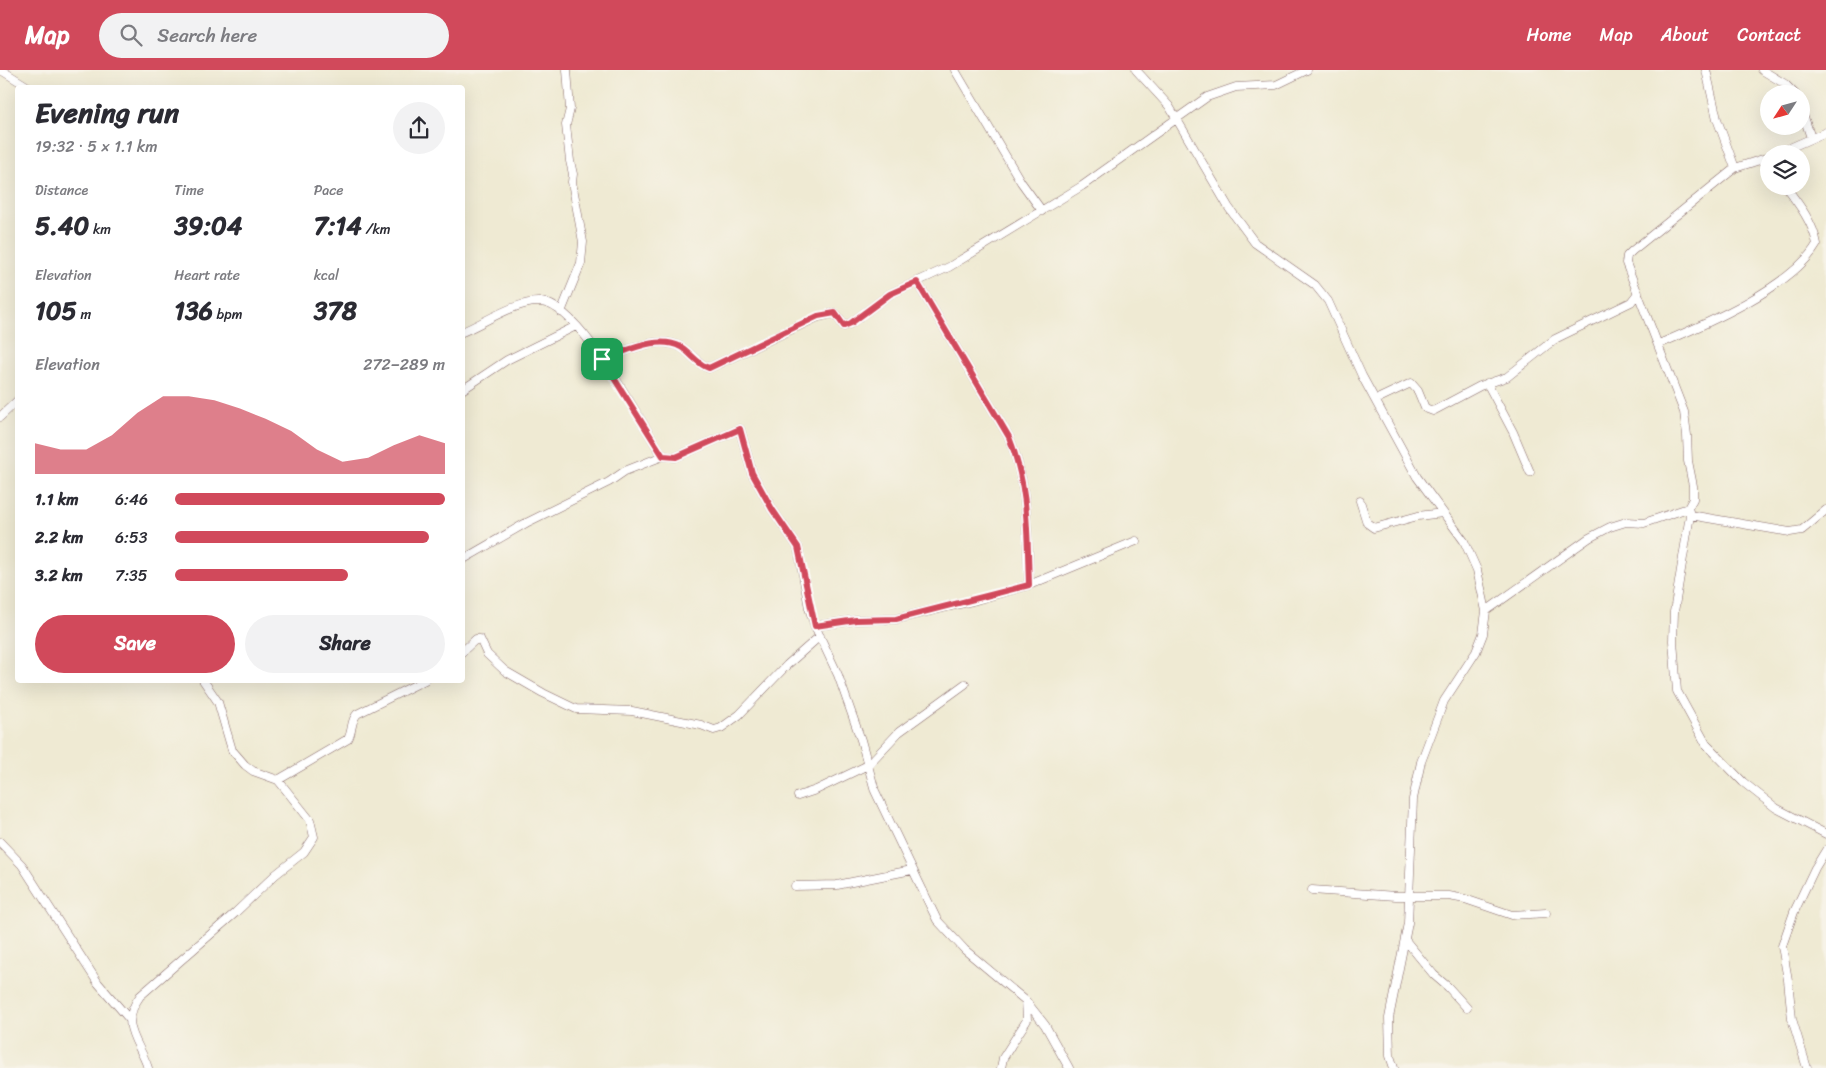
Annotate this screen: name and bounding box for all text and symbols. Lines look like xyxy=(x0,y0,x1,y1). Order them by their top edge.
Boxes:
search box xyxy=(99,13,449,58)
text: Map xyxy=(25,14,69,56)
text: Search here xyxy=(157,19,257,52)
text: Home xyxy=(1527,19,1572,51)
text: Map xyxy=(1600,19,1633,51)
text: About xyxy=(1661,19,1709,51)
text: Contact xyxy=(1737,19,1801,51)
icon: search xyxy=(117,21,145,49)
north arrow xyxy=(1760,85,1810,135)
map controls xyxy=(1760,85,1810,195)
text: Evening run xyxy=(35,88,179,137)
button: share xyxy=(393,102,445,154)
text: 19:32 · 5 × 1.1 km xyxy=(35,132,158,161)
button: layers xyxy=(1760,145,1810,195)
text: Distance xyxy=(35,178,88,203)
text: Time xyxy=(174,178,204,203)
text: Pace xyxy=(314,178,343,203)
text: 5.40 xyxy=(35,203,89,248)
text: 39:04 xyxy=(174,203,242,248)
text: 7:14 xyxy=(314,203,362,248)
text: km xyxy=(89,217,111,242)
text: /km xyxy=(362,217,391,242)
text: Elevation xyxy=(35,263,92,288)
text: Heart rate xyxy=(174,263,240,288)
text: kcal xyxy=(314,263,339,288)
text: 105 xyxy=(35,288,77,333)
text: 136 xyxy=(174,288,213,333)
text: 378 xyxy=(314,288,357,333)
text: m xyxy=(77,302,91,327)
text: bpm xyxy=(213,302,242,327)
pin xyxy=(581,338,623,380)
icon: arrive xyxy=(588,345,616,373)
text: Elevation xyxy=(35,350,100,379)
text: 272–289 m xyxy=(363,350,445,379)
text: 1.1 km xyxy=(35,485,79,514)
text: 6:46 xyxy=(115,485,148,514)
text: 2.2 km xyxy=(35,523,83,552)
text: 6:53 xyxy=(115,523,147,552)
text: 3.2 km xyxy=(35,561,83,590)
text: 7:35 xyxy=(115,561,148,590)
button: Save xyxy=(35,615,235,673)
button: Share xyxy=(245,615,445,673)

